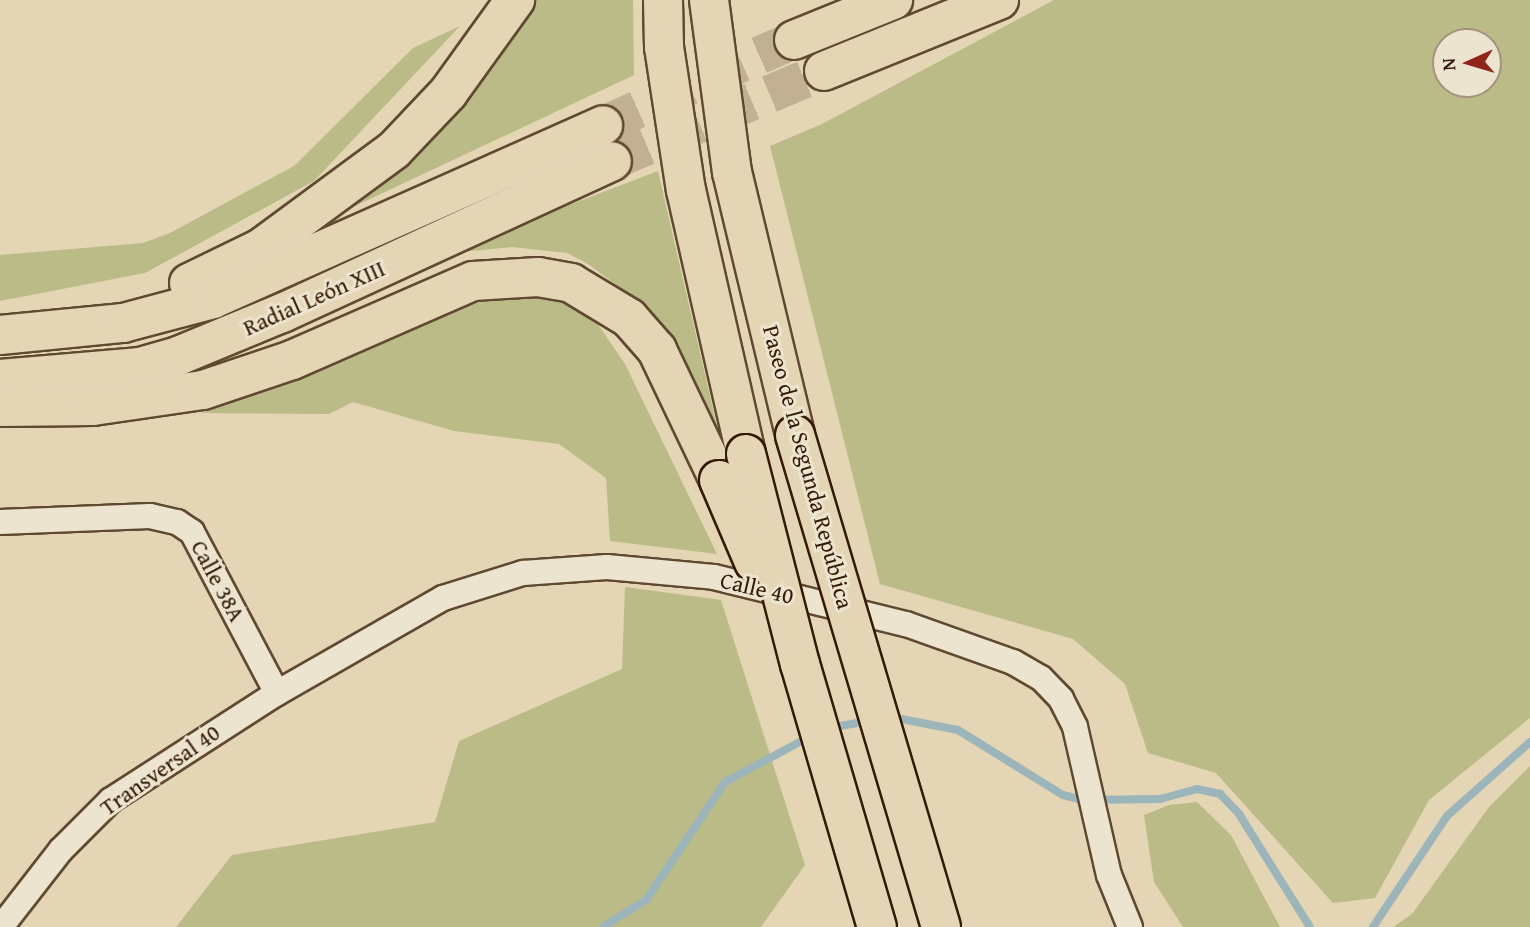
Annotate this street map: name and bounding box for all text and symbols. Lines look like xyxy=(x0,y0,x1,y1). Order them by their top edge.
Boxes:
north arrow xyxy=(1432,28,1502,98)
text: N xyxy=(1434,57,1462,72)
street label: Radial León XIII xyxy=(239,254,389,342)
street label: Paseo de la Segunda República xyxy=(757,322,859,612)
street label: Calle 38A xyxy=(185,536,251,626)
street label: Calle 40 xyxy=(718,566,796,610)
street label: Transversal 40 xyxy=(95,719,225,821)

